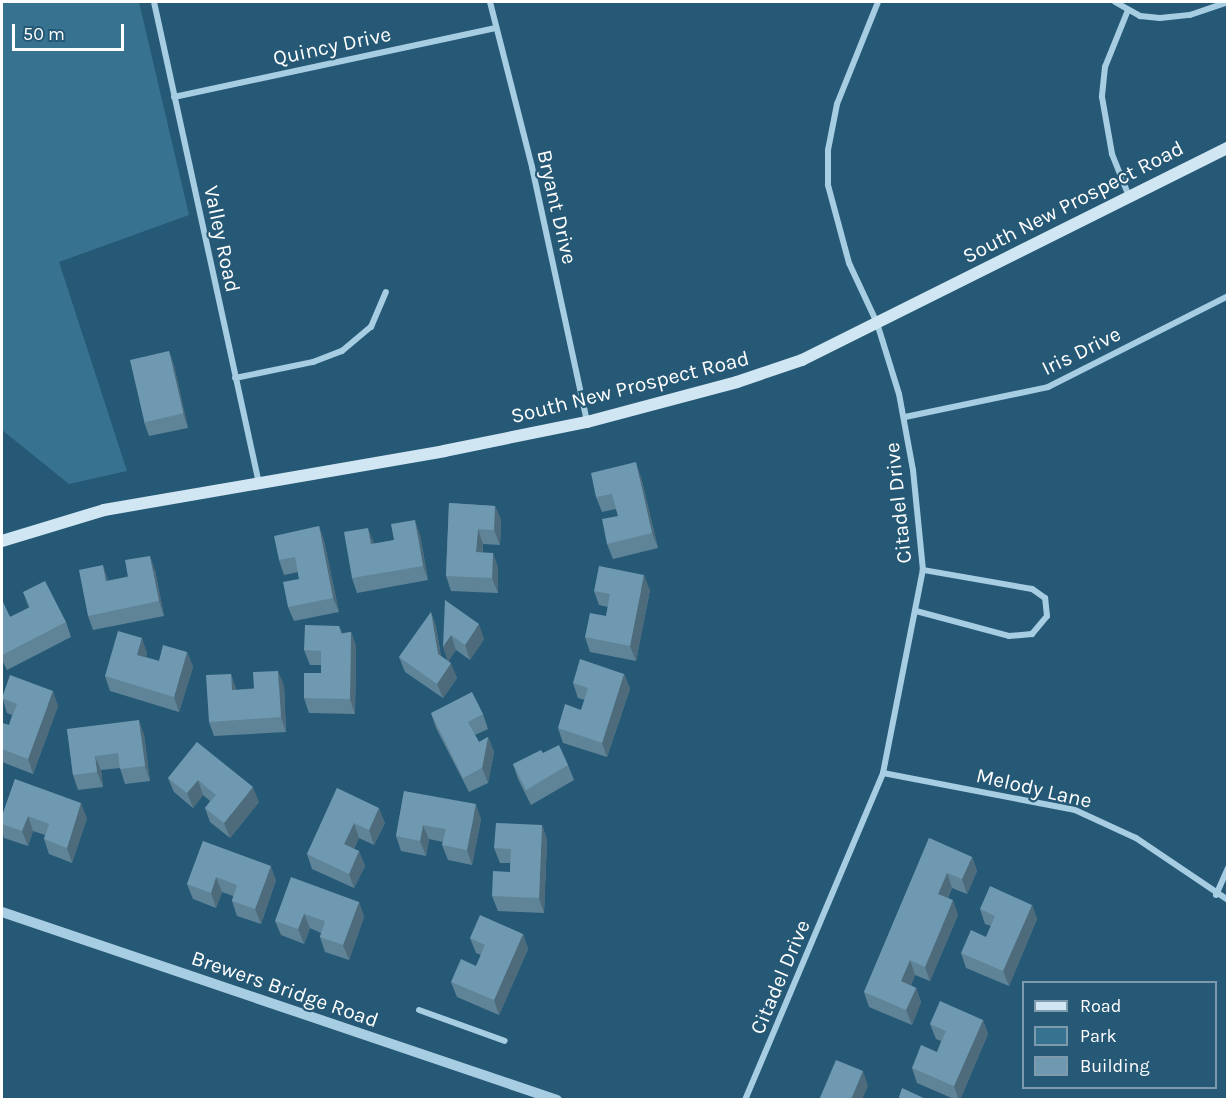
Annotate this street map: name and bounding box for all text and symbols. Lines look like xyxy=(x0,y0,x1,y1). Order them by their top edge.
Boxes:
scale bar xyxy=(15,12,128,50)
street label: Quincy Drive xyxy=(271,21,393,71)
text: 50 m xyxy=(23,23,65,45)
street label: South New Prospect Road xyxy=(958,135,1188,269)
street label: Bryant Drive xyxy=(532,147,582,267)
street label: Valley Road xyxy=(198,183,246,295)
street label: Iris Drive xyxy=(1037,321,1125,381)
street label: South New Prospect Road xyxy=(508,345,752,429)
street label: Citadel Drive xyxy=(879,441,917,565)
street label: Melody Lane xyxy=(974,762,1094,814)
street label: Citadel Drive xyxy=(745,916,815,1038)
street label: Brewers Bridge Road xyxy=(188,945,382,1033)
legend xyxy=(1022,981,1217,1089)
text: Road xyxy=(1080,995,1121,1017)
text: Park xyxy=(1080,1025,1117,1047)
text: Building xyxy=(1080,1055,1150,1077)

